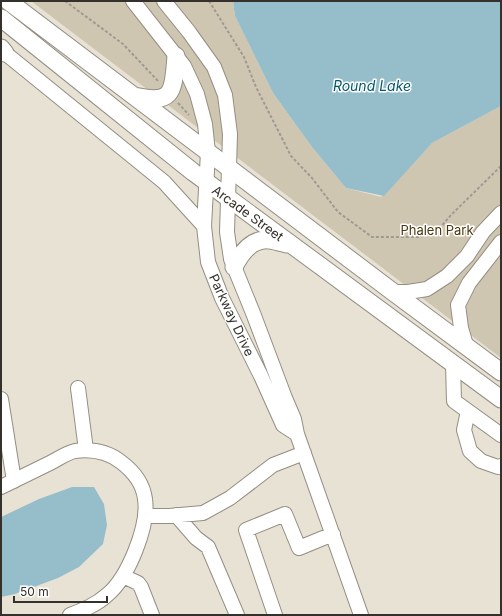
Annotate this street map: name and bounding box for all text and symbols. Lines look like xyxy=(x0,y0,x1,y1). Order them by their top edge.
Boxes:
water label: Round Lake xyxy=(333,77,411,94)
street label: Arcade Street xyxy=(209,182,287,244)
park label: Phalen Park xyxy=(400,222,474,238)
street label: Parkway Drive xyxy=(206,271,258,359)
scale bar xyxy=(14,578,107,604)
text: 50 m xyxy=(20,584,49,599)

